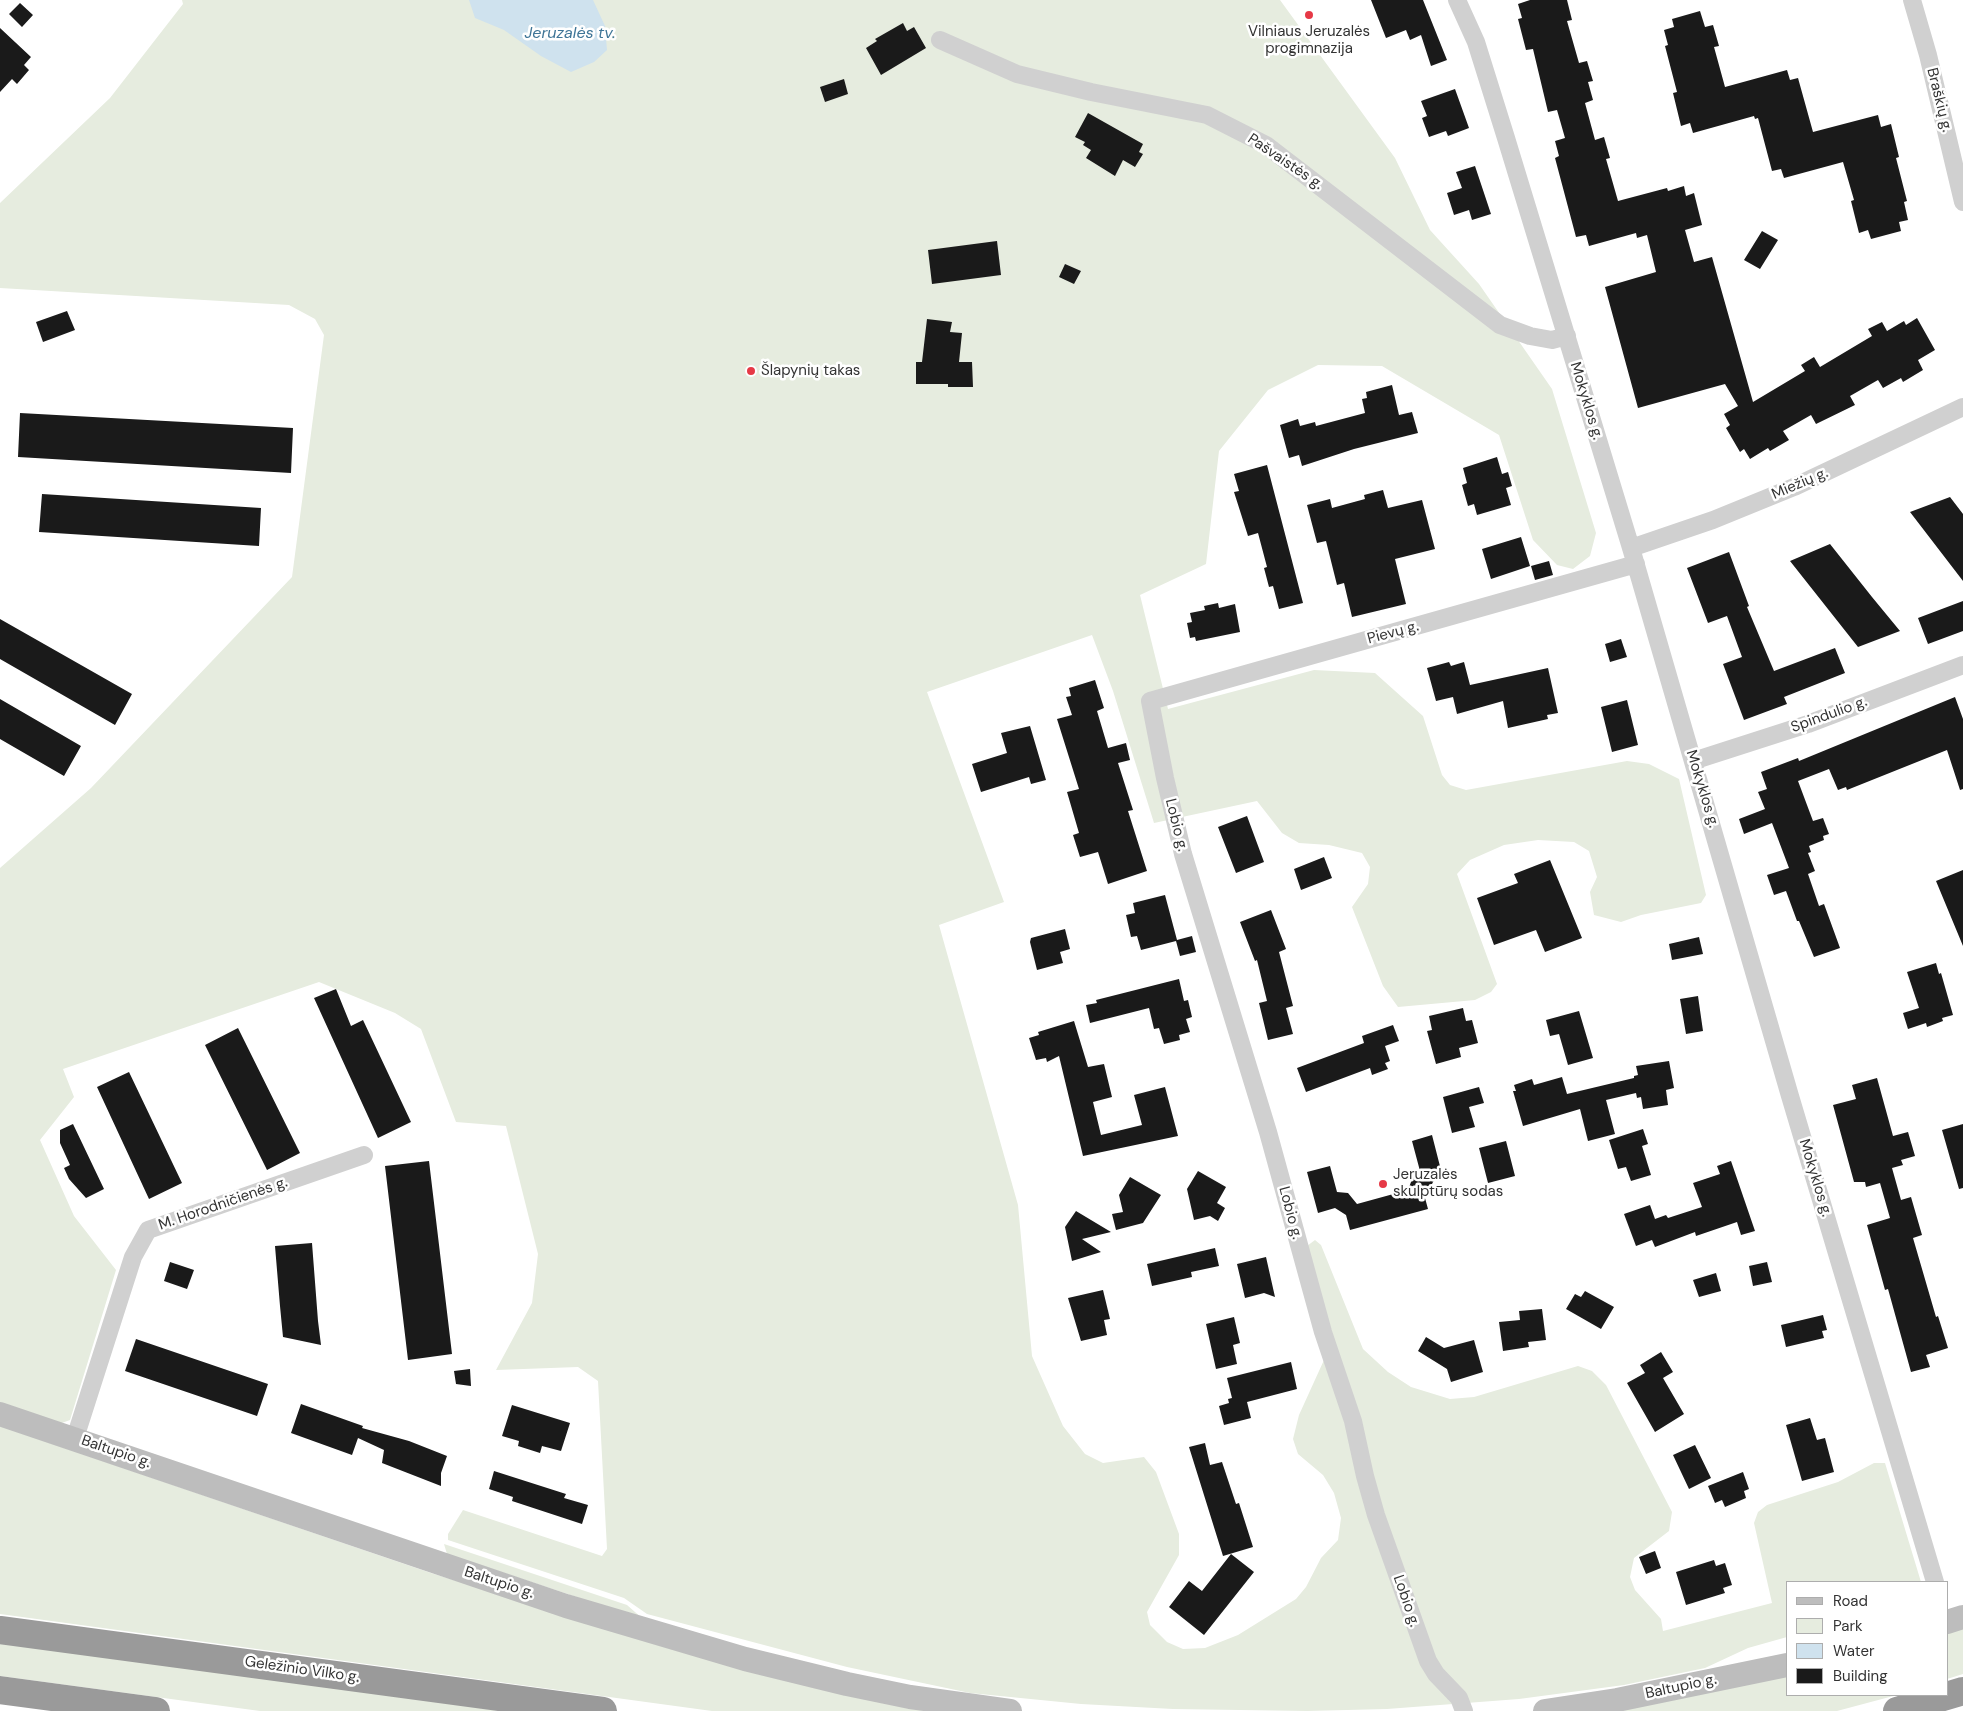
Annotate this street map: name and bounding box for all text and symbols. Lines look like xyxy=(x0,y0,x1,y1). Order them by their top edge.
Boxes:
marker: Vilniaus Jeruzalės progimnazija xyxy=(1303,9,1315,21)
place label: Vilniaus Jeruzalės progimnazija xyxy=(1248,23,1370,58)
water label: Jeruzalės tv. xyxy=(524,24,616,44)
street label: Braškių g. xyxy=(1922,66,1956,134)
street label: Pašvaistės g. xyxy=(1244,130,1326,194)
street label: Mokyklos g. xyxy=(1566,360,1606,442)
place label: Šlapynių takas xyxy=(761,362,860,380)
marker: Šlapynių takas xyxy=(745,365,757,377)
street label: Miežių g. xyxy=(1769,464,1831,504)
street label: Pievų g. xyxy=(1365,618,1421,648)
street label: Spindulio g. xyxy=(1789,693,1869,737)
street label: Mokyklos g. xyxy=(1682,748,1722,830)
street label: Lobio g. xyxy=(1161,797,1191,853)
street label: Mokyklos g. xyxy=(1795,1137,1835,1219)
place label: Jeruzalės skulptūrų sodas xyxy=(1393,1166,1503,1201)
street label: M. Horodničienės g. xyxy=(156,1173,290,1235)
marker: Jeruzalės skulptūrų sodas xyxy=(1377,1178,1389,1190)
street label: Lobio g. xyxy=(1274,1185,1306,1241)
street label: Baltupio g. xyxy=(79,1432,153,1472)
street label: Baltupio g. xyxy=(462,1563,536,1603)
street label: Lobio g. xyxy=(1389,1573,1423,1629)
legend xyxy=(1786,1581,1948,1696)
text: Road xyxy=(1833,1591,1868,1611)
text: Park xyxy=(1833,1616,1863,1636)
text: Water xyxy=(1833,1641,1874,1661)
street label: Geležinio Vilko g. xyxy=(244,1653,360,1687)
text: Building xyxy=(1833,1666,1888,1686)
street label: Baltupio g. xyxy=(1644,1671,1718,1703)

